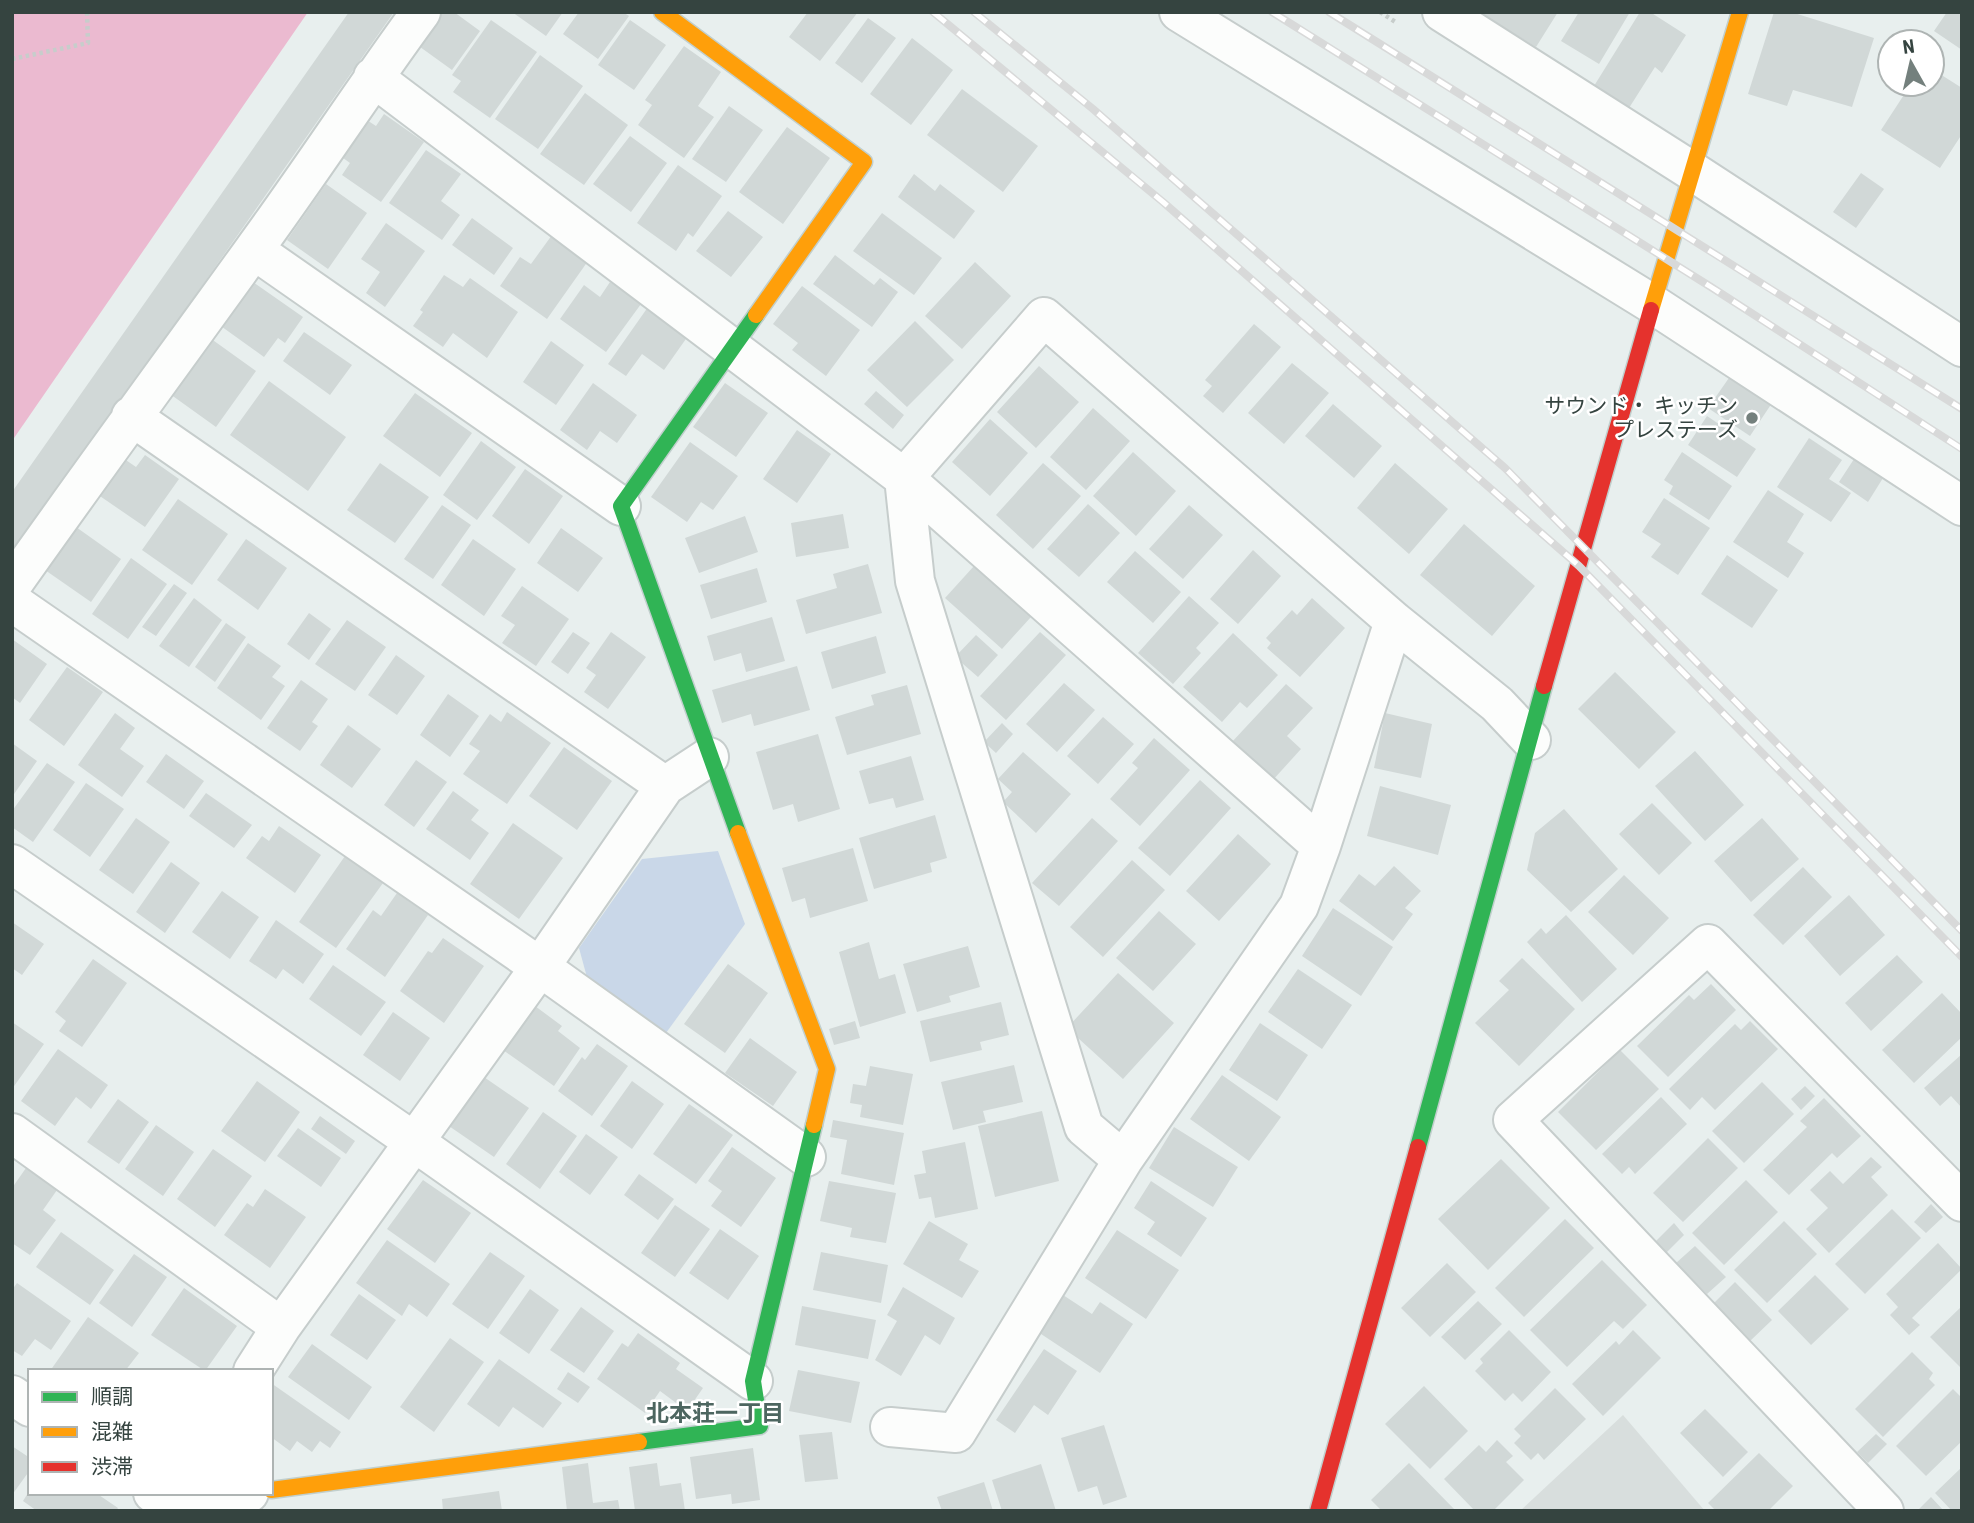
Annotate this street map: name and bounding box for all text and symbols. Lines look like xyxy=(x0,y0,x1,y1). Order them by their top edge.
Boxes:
north arrow xyxy=(1876,28,1946,98)
text: N xyxy=(1901,34,1916,59)
place label: サウンド・ キッチン プレステーズ xyxy=(1544,394,1738,442)
marker: サウンド・ キッチン プレステーズ xyxy=(1744,410,1760,426)
legend xyxy=(28,1369,273,1495)
text: 順調 xyxy=(91,1385,133,1409)
district label: 北本荘一丁目 xyxy=(646,1400,784,1427)
text: 混雑 xyxy=(91,1420,133,1444)
text: 渋滞 xyxy=(91,1455,133,1479)

